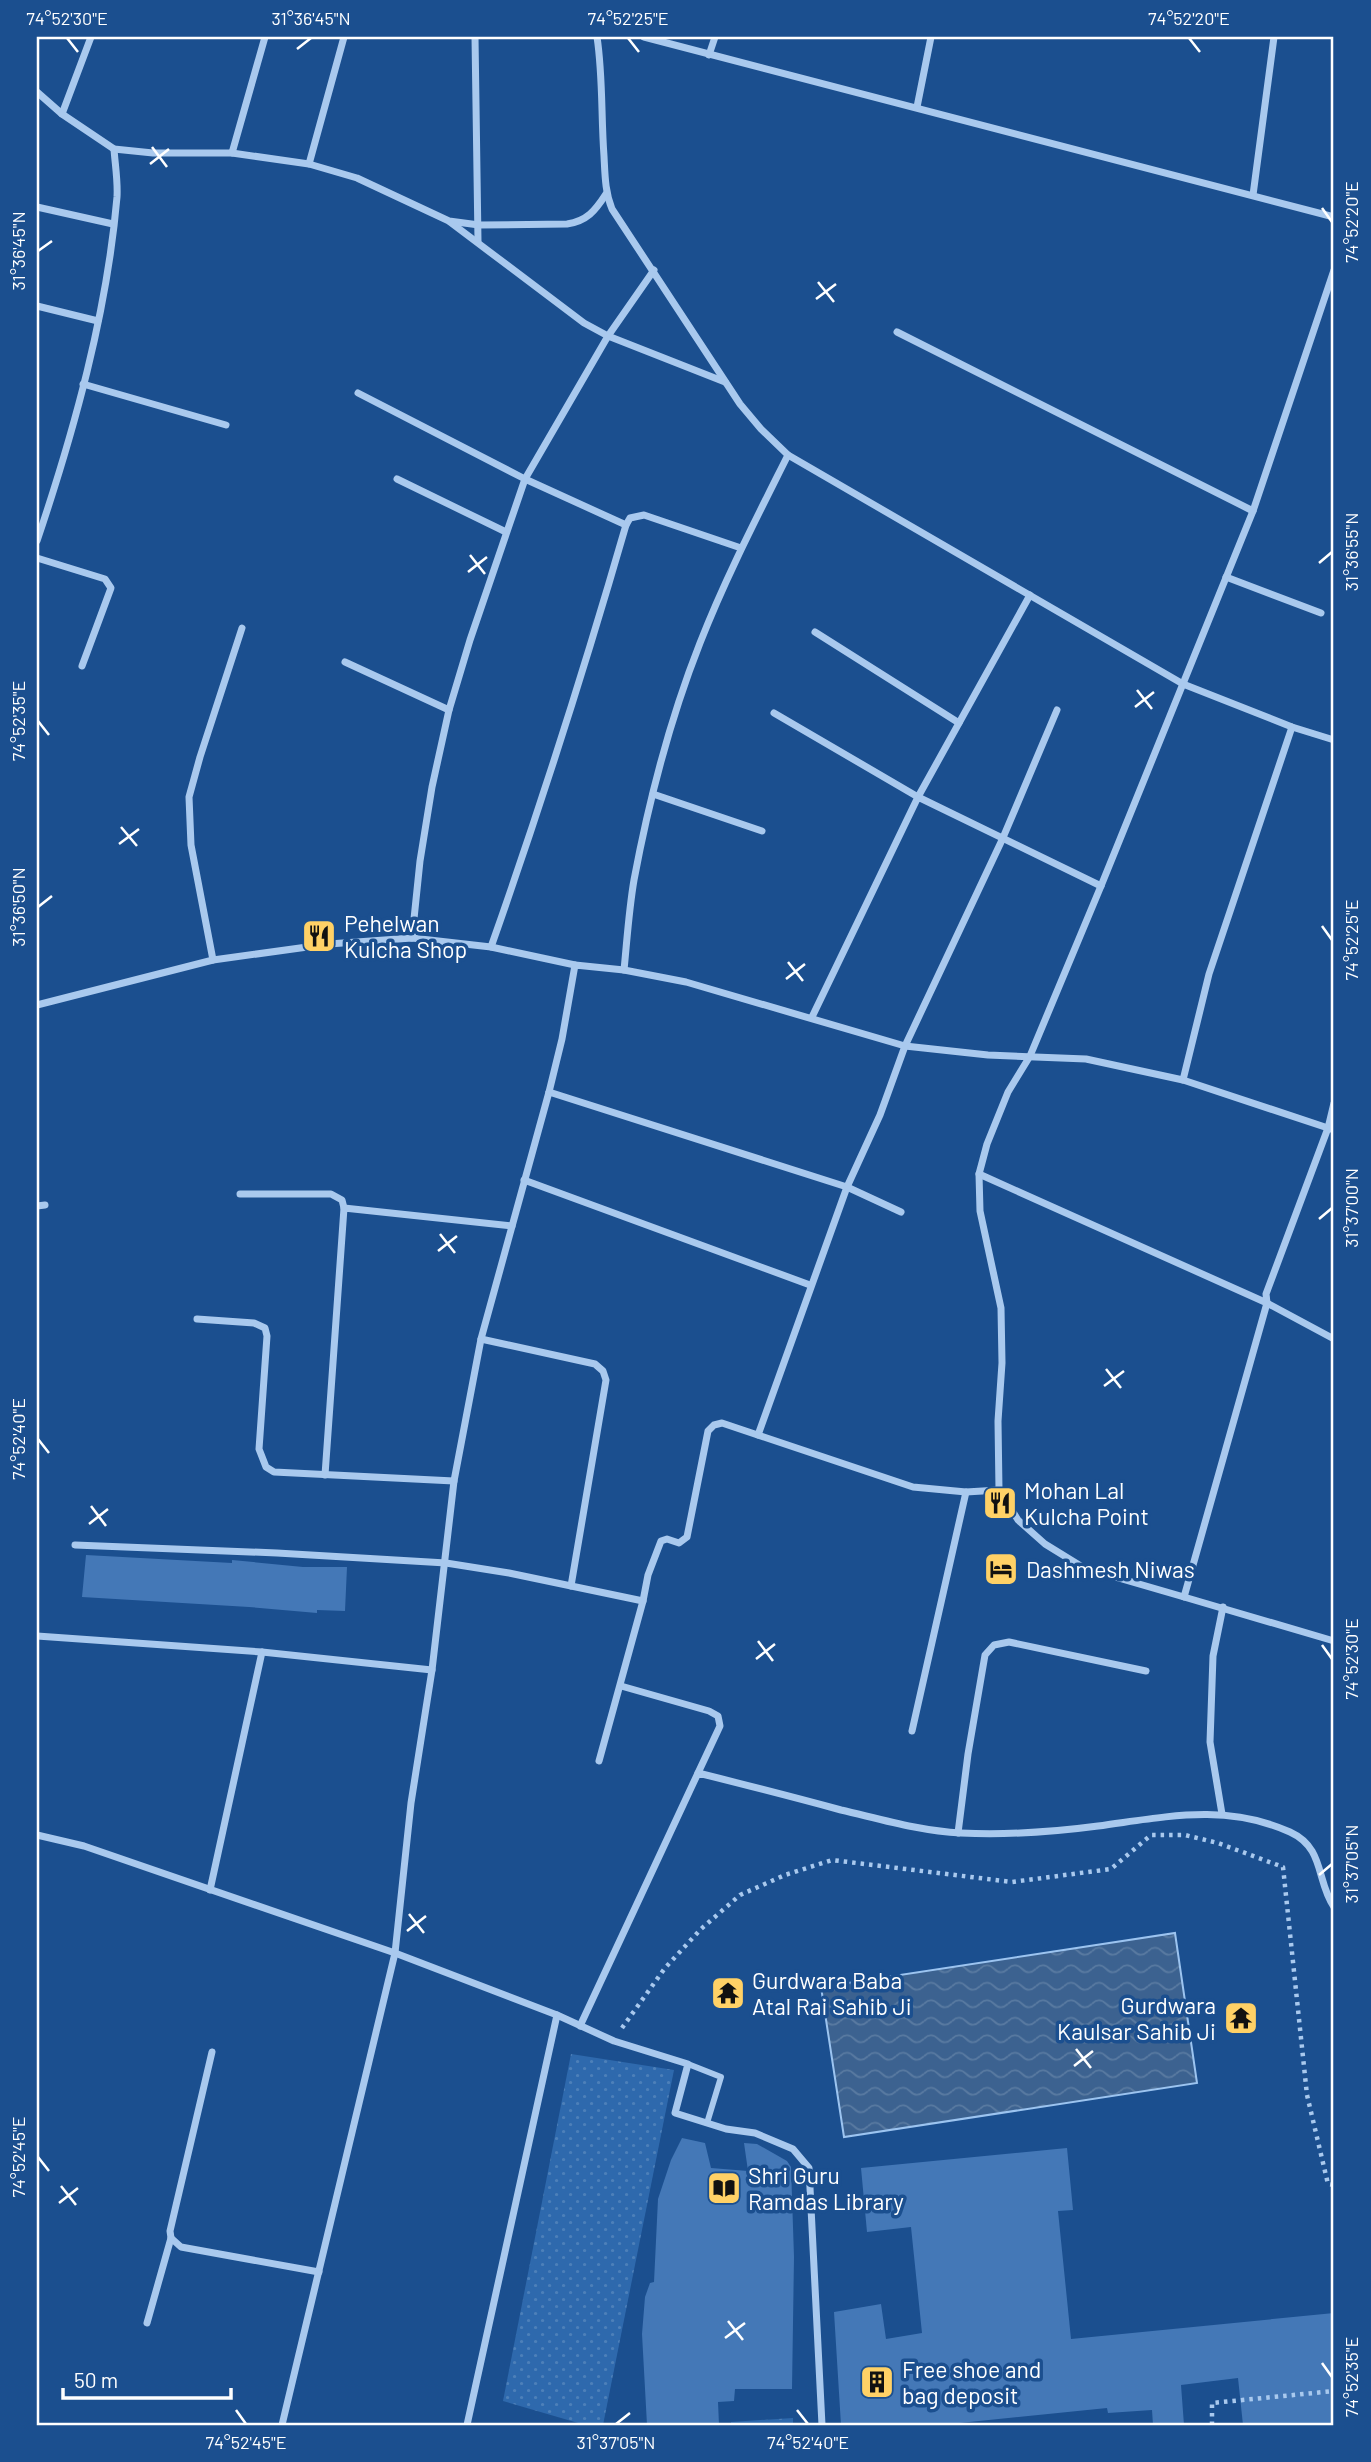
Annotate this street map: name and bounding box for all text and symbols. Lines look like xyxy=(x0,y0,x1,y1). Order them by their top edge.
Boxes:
text: 74°52'30"E xyxy=(26,7,108,29)
text: 31°36'45"N xyxy=(271,7,351,29)
text: 74°52'25"E xyxy=(587,7,669,29)
text: 74°52'20"E xyxy=(1148,7,1230,29)
text: 74°52'20"E xyxy=(1340,181,1362,263)
text: 31°36'45"N xyxy=(7,211,29,291)
text: 31°36'55"N xyxy=(1340,513,1362,591)
text: 74°52'35"E xyxy=(7,681,29,761)
text: 31°36'50"N xyxy=(7,867,29,947)
text: 74°52'25"E xyxy=(1340,899,1362,981)
place label: Pehelwan Kulcha Shop xyxy=(344,909,467,963)
restaurant icon: Pehelwan Kulcha Shop xyxy=(300,917,338,955)
text: 31°37'00"N xyxy=(1340,1168,1362,1248)
text: 74°52'40"E xyxy=(7,1398,29,1480)
place label: Mohan Lal Kulcha Point xyxy=(1024,1476,1149,1530)
restaurant icon: Mohan Lal Kulcha Point xyxy=(981,1484,1019,1522)
hotel icon: Dashmesh Niwas xyxy=(982,1550,1020,1588)
place label: Dashmesh Niwas xyxy=(1026,1555,1195,1583)
text: 74°52'30"E xyxy=(1340,1618,1362,1700)
text: 31°37'05"N xyxy=(1340,1825,1362,1903)
place label: Gurdwara Baba Atal Rai Sahib Ji xyxy=(752,1966,912,2020)
temple icon: Gurdwara Baba Atal Rai Sahib Ji xyxy=(709,1974,747,2012)
place label: Gurdwara Kaulsar Sahib Ji xyxy=(1057,1991,1216,2045)
temple icon: Gurdwara Kaulsar Sahib Ji xyxy=(1222,1999,1260,2037)
text: 74°52'45"E xyxy=(7,2116,29,2198)
place label: Shri Guru Ramdas Library xyxy=(748,2161,904,2215)
library icon: Shri Guru Ramdas Library xyxy=(705,2169,743,2207)
text: 74°52'35"E xyxy=(1340,2337,1362,2417)
place label: Free shoe and bag deposit xyxy=(902,2355,1041,2409)
scale bar xyxy=(63,2357,231,2401)
building icon: Free shoe and bag deposit xyxy=(858,2363,896,2401)
text: 50 m xyxy=(74,2367,118,2392)
text: 74°52'45"E xyxy=(205,2431,287,2453)
text: 31°37'05"N xyxy=(577,2431,655,2453)
text: 74°52'40"E xyxy=(767,2431,849,2453)

